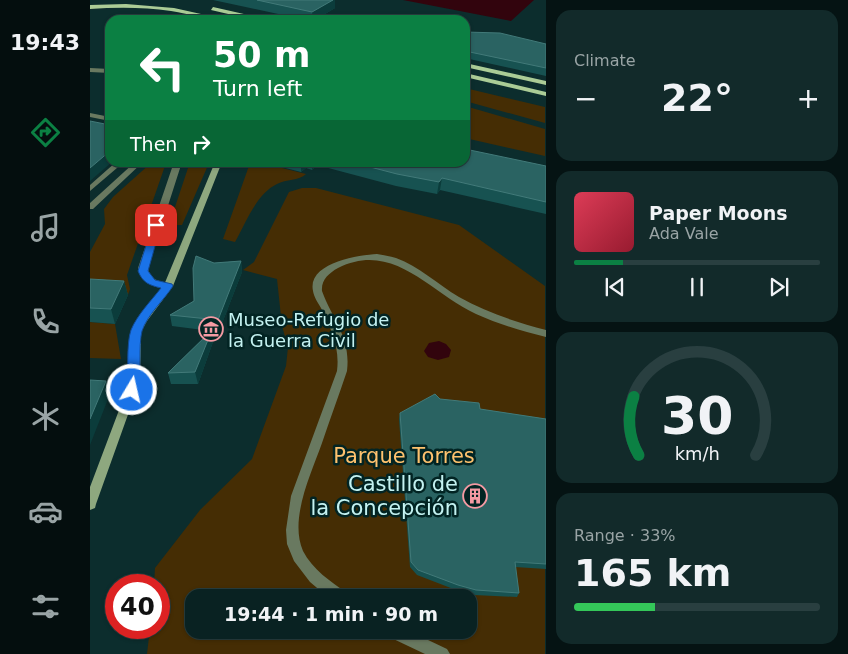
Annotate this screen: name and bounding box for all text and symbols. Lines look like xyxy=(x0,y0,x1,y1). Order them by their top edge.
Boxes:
text: 19:43 xyxy=(10,30,80,55)
icon: left xyxy=(130,35,195,100)
text: 50 m xyxy=(213,35,310,75)
text: Climate xyxy=(574,51,636,70)
text: Turn left xyxy=(213,76,302,101)
text: 22° xyxy=(661,76,733,120)
text: − xyxy=(574,82,597,115)
text: + xyxy=(797,82,820,115)
icon: directions xyxy=(28,115,63,150)
icon: right xyxy=(187,130,215,158)
text: Then xyxy=(130,133,177,155)
text: Paper Moons xyxy=(649,202,788,224)
pin xyxy=(135,204,177,246)
icon: music xyxy=(28,210,63,245)
icon: arrive xyxy=(142,211,170,239)
text: Ada Vale xyxy=(649,224,719,243)
icon: previous xyxy=(601,273,629,301)
icon: pause xyxy=(683,273,711,301)
icon: next xyxy=(765,273,793,301)
icon: phone xyxy=(28,304,63,339)
place label: Museo-Refugio de la Guerra Civil xyxy=(228,309,389,351)
museum icon: Museo-Refugio de la Guerra Civil xyxy=(198,316,224,342)
position arrow xyxy=(105,363,157,415)
text: 30 xyxy=(661,386,733,446)
icon: climate xyxy=(28,399,63,434)
text: km/h xyxy=(674,443,720,464)
park label: Parque Torres xyxy=(333,444,475,468)
place label: Castillo de la Concepción xyxy=(310,472,458,520)
building icon: Castillo de la Concepción xyxy=(462,483,488,509)
icon: car xyxy=(28,494,63,529)
text: Range · 33% xyxy=(574,526,676,545)
text: 165 km xyxy=(574,551,731,595)
speed limit sign: 40 xyxy=(105,574,170,639)
icon: filters xyxy=(28,589,63,624)
text: 19:44 · 1 min · 90 m xyxy=(224,603,438,625)

